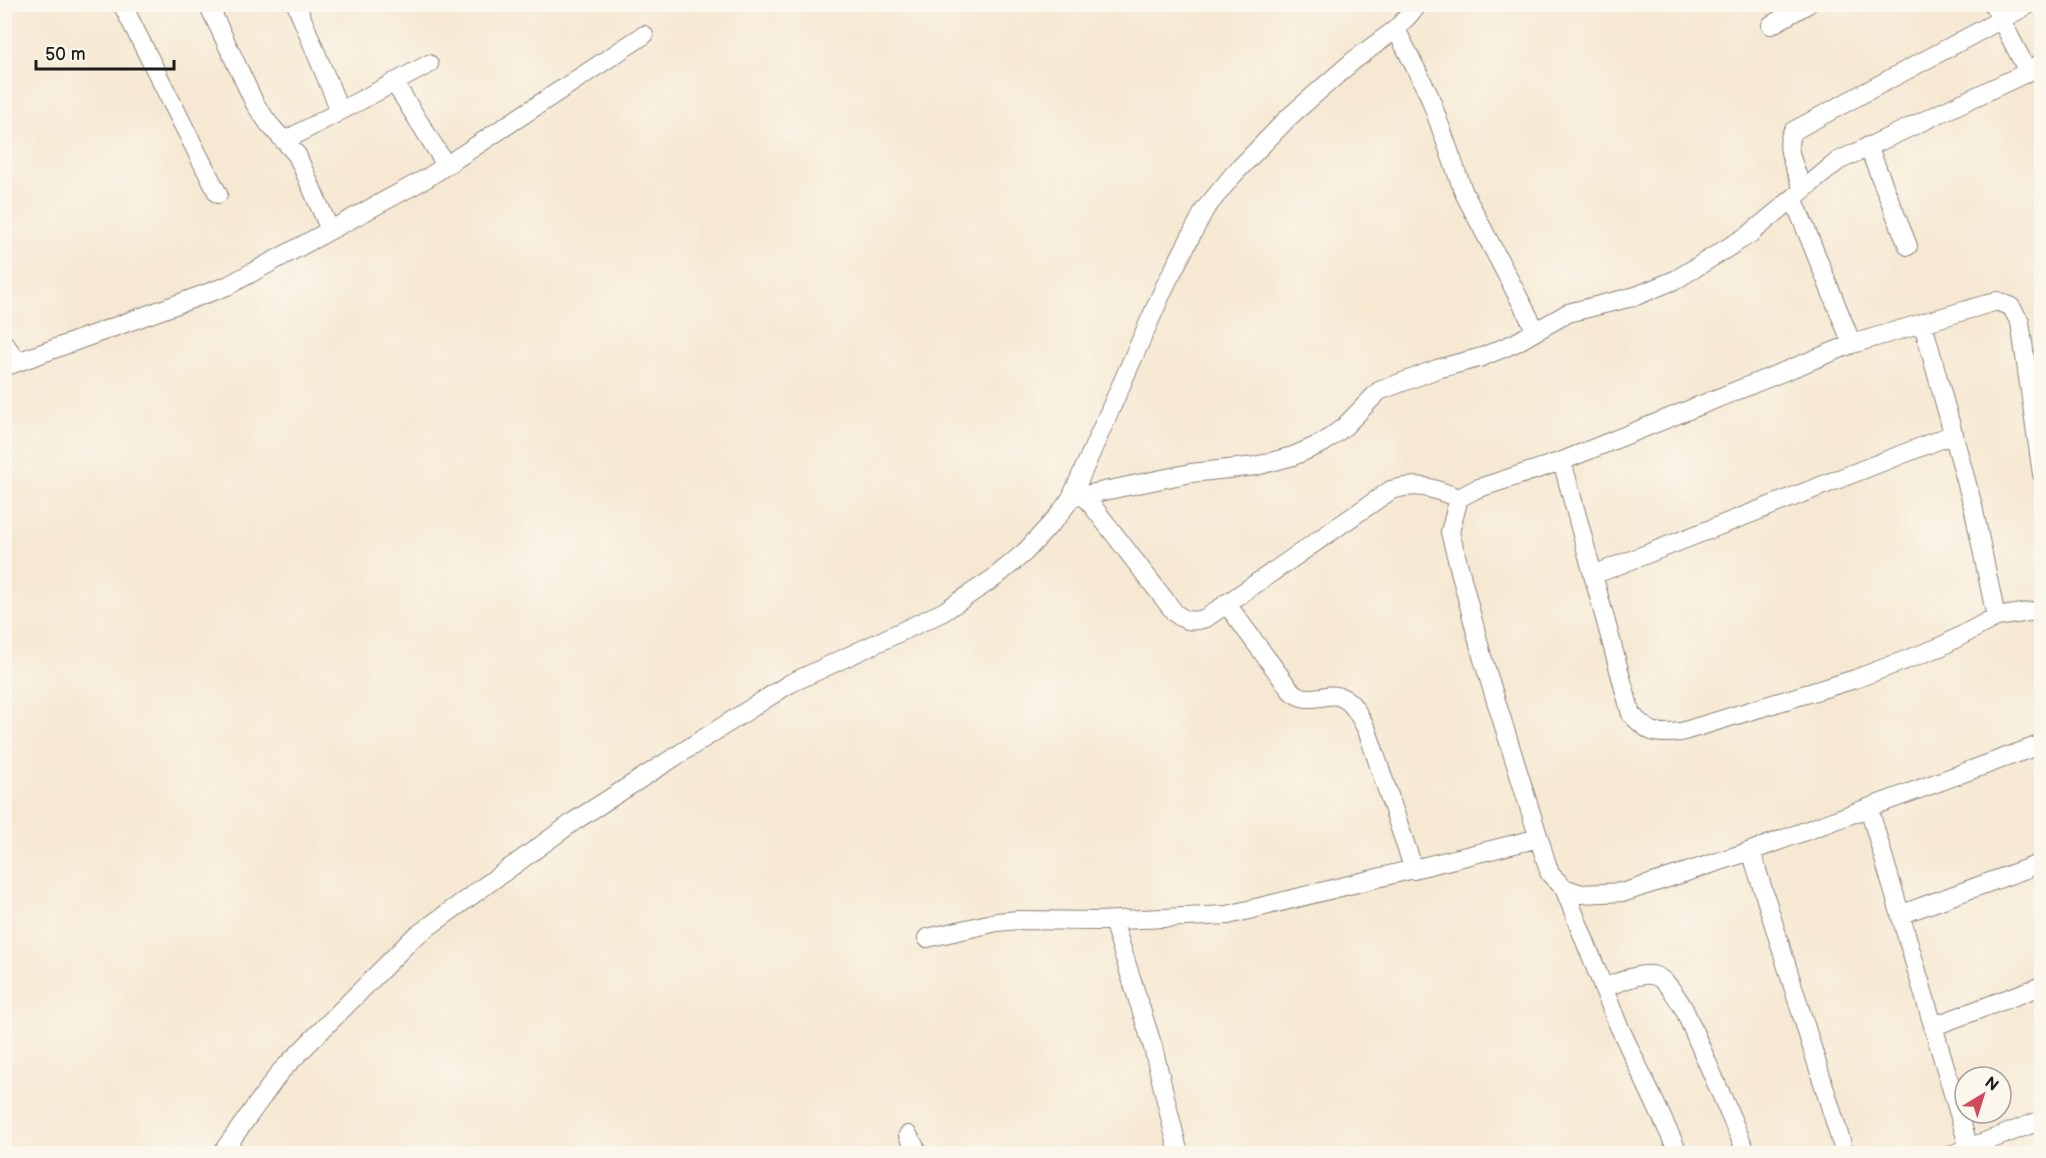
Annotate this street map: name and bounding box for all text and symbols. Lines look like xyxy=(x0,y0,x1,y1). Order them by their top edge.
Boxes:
scale bar xyxy=(36,33,174,71)
text: 50 m xyxy=(45,44,86,65)
north arrow xyxy=(1953,1065,2013,1125)
text: N xyxy=(1981,1073,2002,1096)

